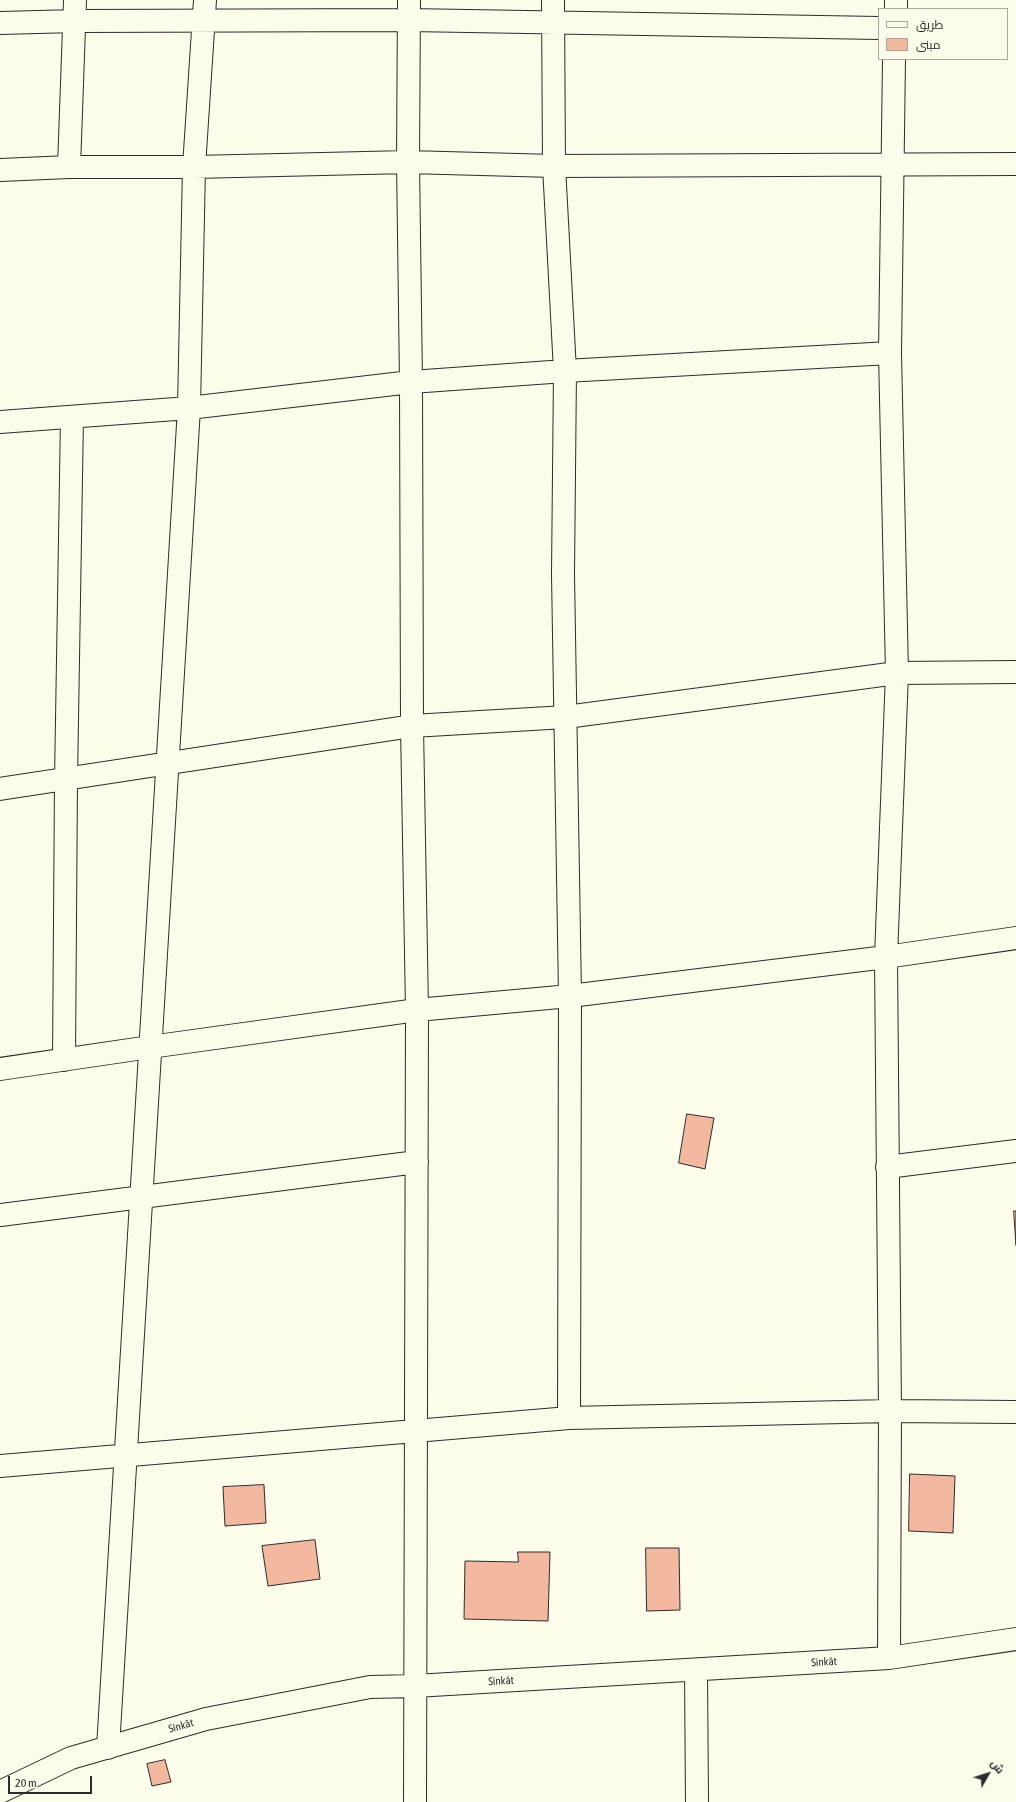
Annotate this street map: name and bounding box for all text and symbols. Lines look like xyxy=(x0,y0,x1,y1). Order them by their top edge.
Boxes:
legend xyxy=(878,8,1008,60)
text: طريق xyxy=(916,18,943,32)
text: مبنى xyxy=(916,38,941,52)
street label: Sinkāt xyxy=(811,1655,837,1669)
street label: Sinkāt xyxy=(488,1674,514,1688)
street label: Sinkāt xyxy=(167,1716,195,1736)
north arrow xyxy=(968,1754,1008,1794)
text: ش xyxy=(988,1757,1006,1776)
scale bar xyxy=(10,1768,94,1794)
text: 20 m xyxy=(15,1776,37,1790)

